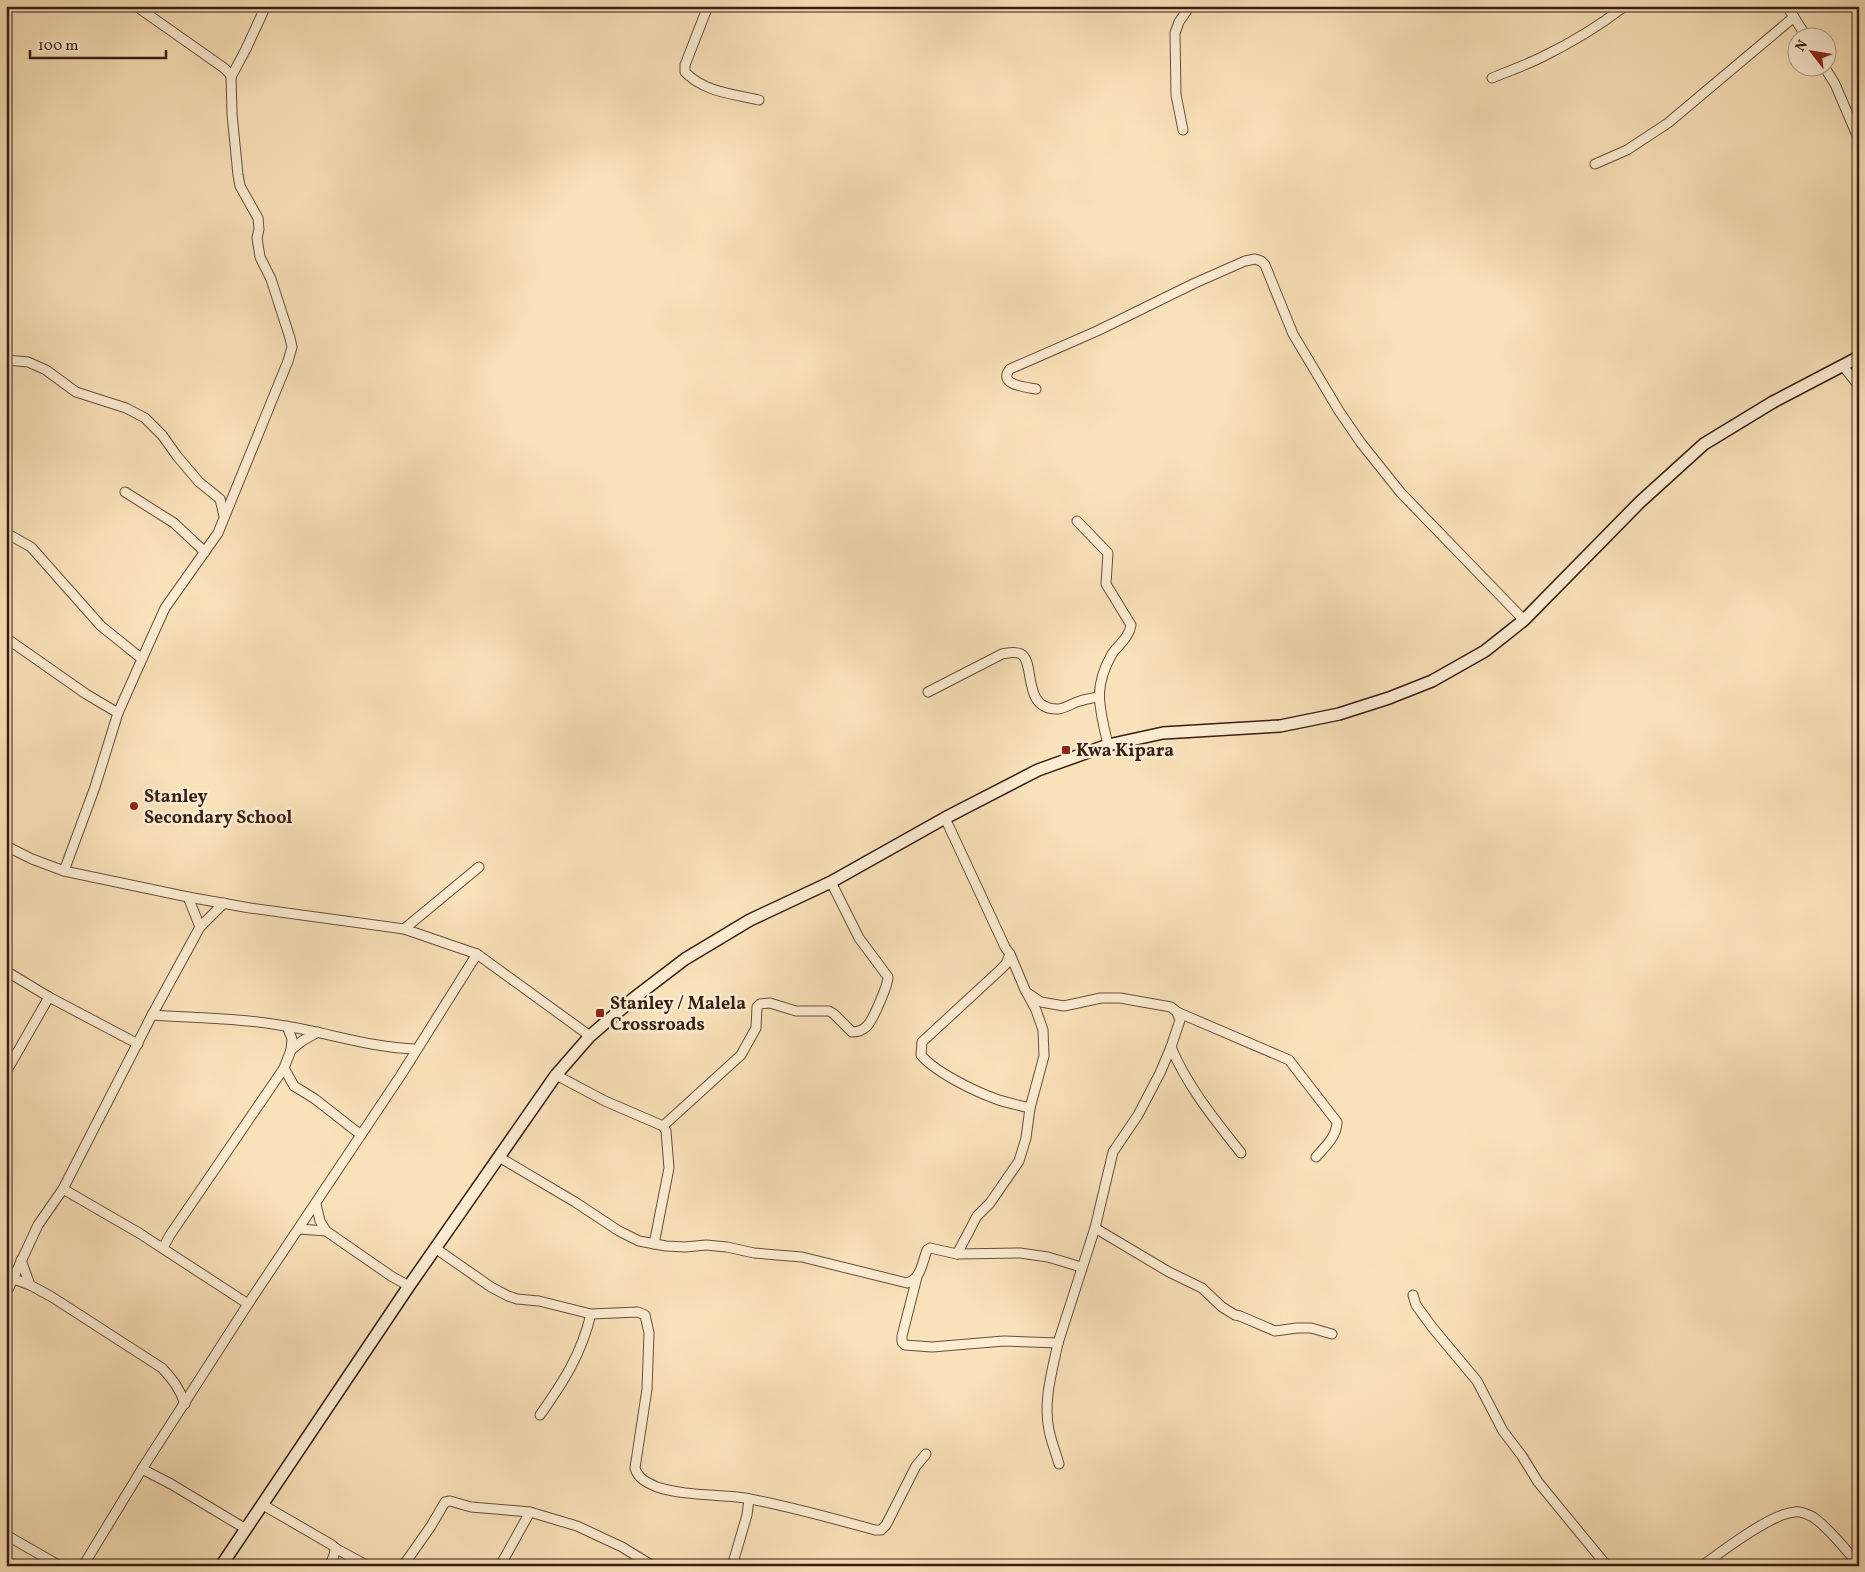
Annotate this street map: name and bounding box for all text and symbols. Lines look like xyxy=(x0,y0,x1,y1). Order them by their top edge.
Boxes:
scale bar xyxy=(30,28,166,60)
north arrow xyxy=(1788,28,1838,78)
text: 100 m xyxy=(38,36,78,57)
text: N xyxy=(1791,37,1813,55)
place label: Kwa Kipara xyxy=(1076,739,1174,764)
marker: Kwa Kipara xyxy=(1060,744,1072,756)
place label: Stanley Secondary School xyxy=(144,785,293,831)
marker: Stanley Secondary School xyxy=(128,800,140,812)
place label: Stanley / Malela Crossroads xyxy=(610,992,746,1038)
marker: Stanley / Malela Crossroads xyxy=(594,1007,606,1019)

